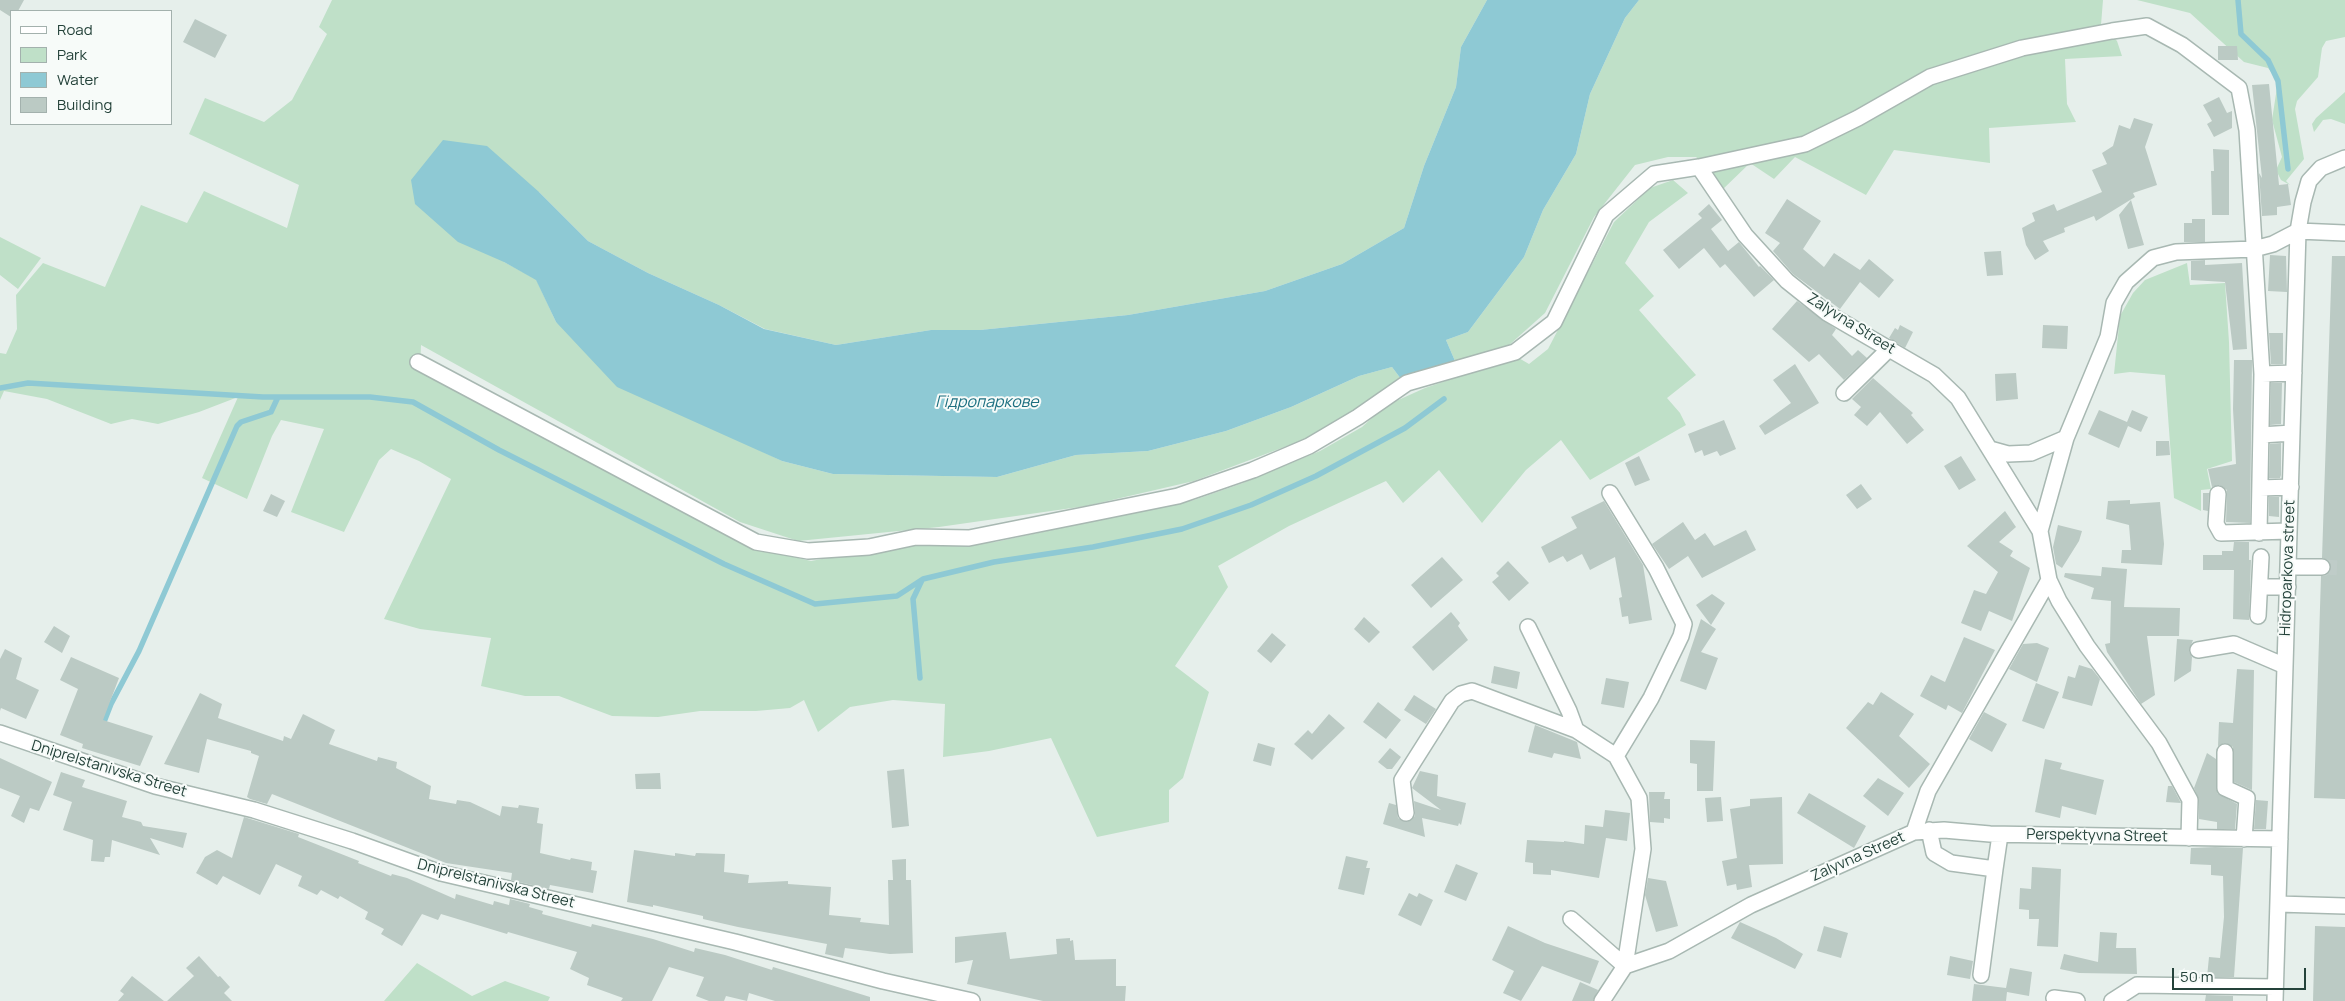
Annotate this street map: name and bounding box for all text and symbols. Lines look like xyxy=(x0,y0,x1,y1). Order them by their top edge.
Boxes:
legend xyxy=(10,10,172,125)
text: Road xyxy=(57,19,93,40)
text: Park xyxy=(57,44,87,65)
text: Water xyxy=(57,69,99,90)
text: Building xyxy=(57,94,112,115)
street label: Zalyvna Street xyxy=(1803,290,1899,358)
water label: Гідропаркове xyxy=(935,393,1039,413)
street label: Hidroparkova street xyxy=(2277,500,2299,636)
street label: Dniprelstanivska Street xyxy=(29,737,189,801)
street label: Perspektyvna Street xyxy=(2026,826,2168,846)
street label: Zalyvna Street xyxy=(1808,828,1908,886)
street label: Dniprelstanivska Street xyxy=(415,856,577,912)
scale bar xyxy=(2175,958,2309,990)
text: 50 m xyxy=(2180,966,2214,987)

